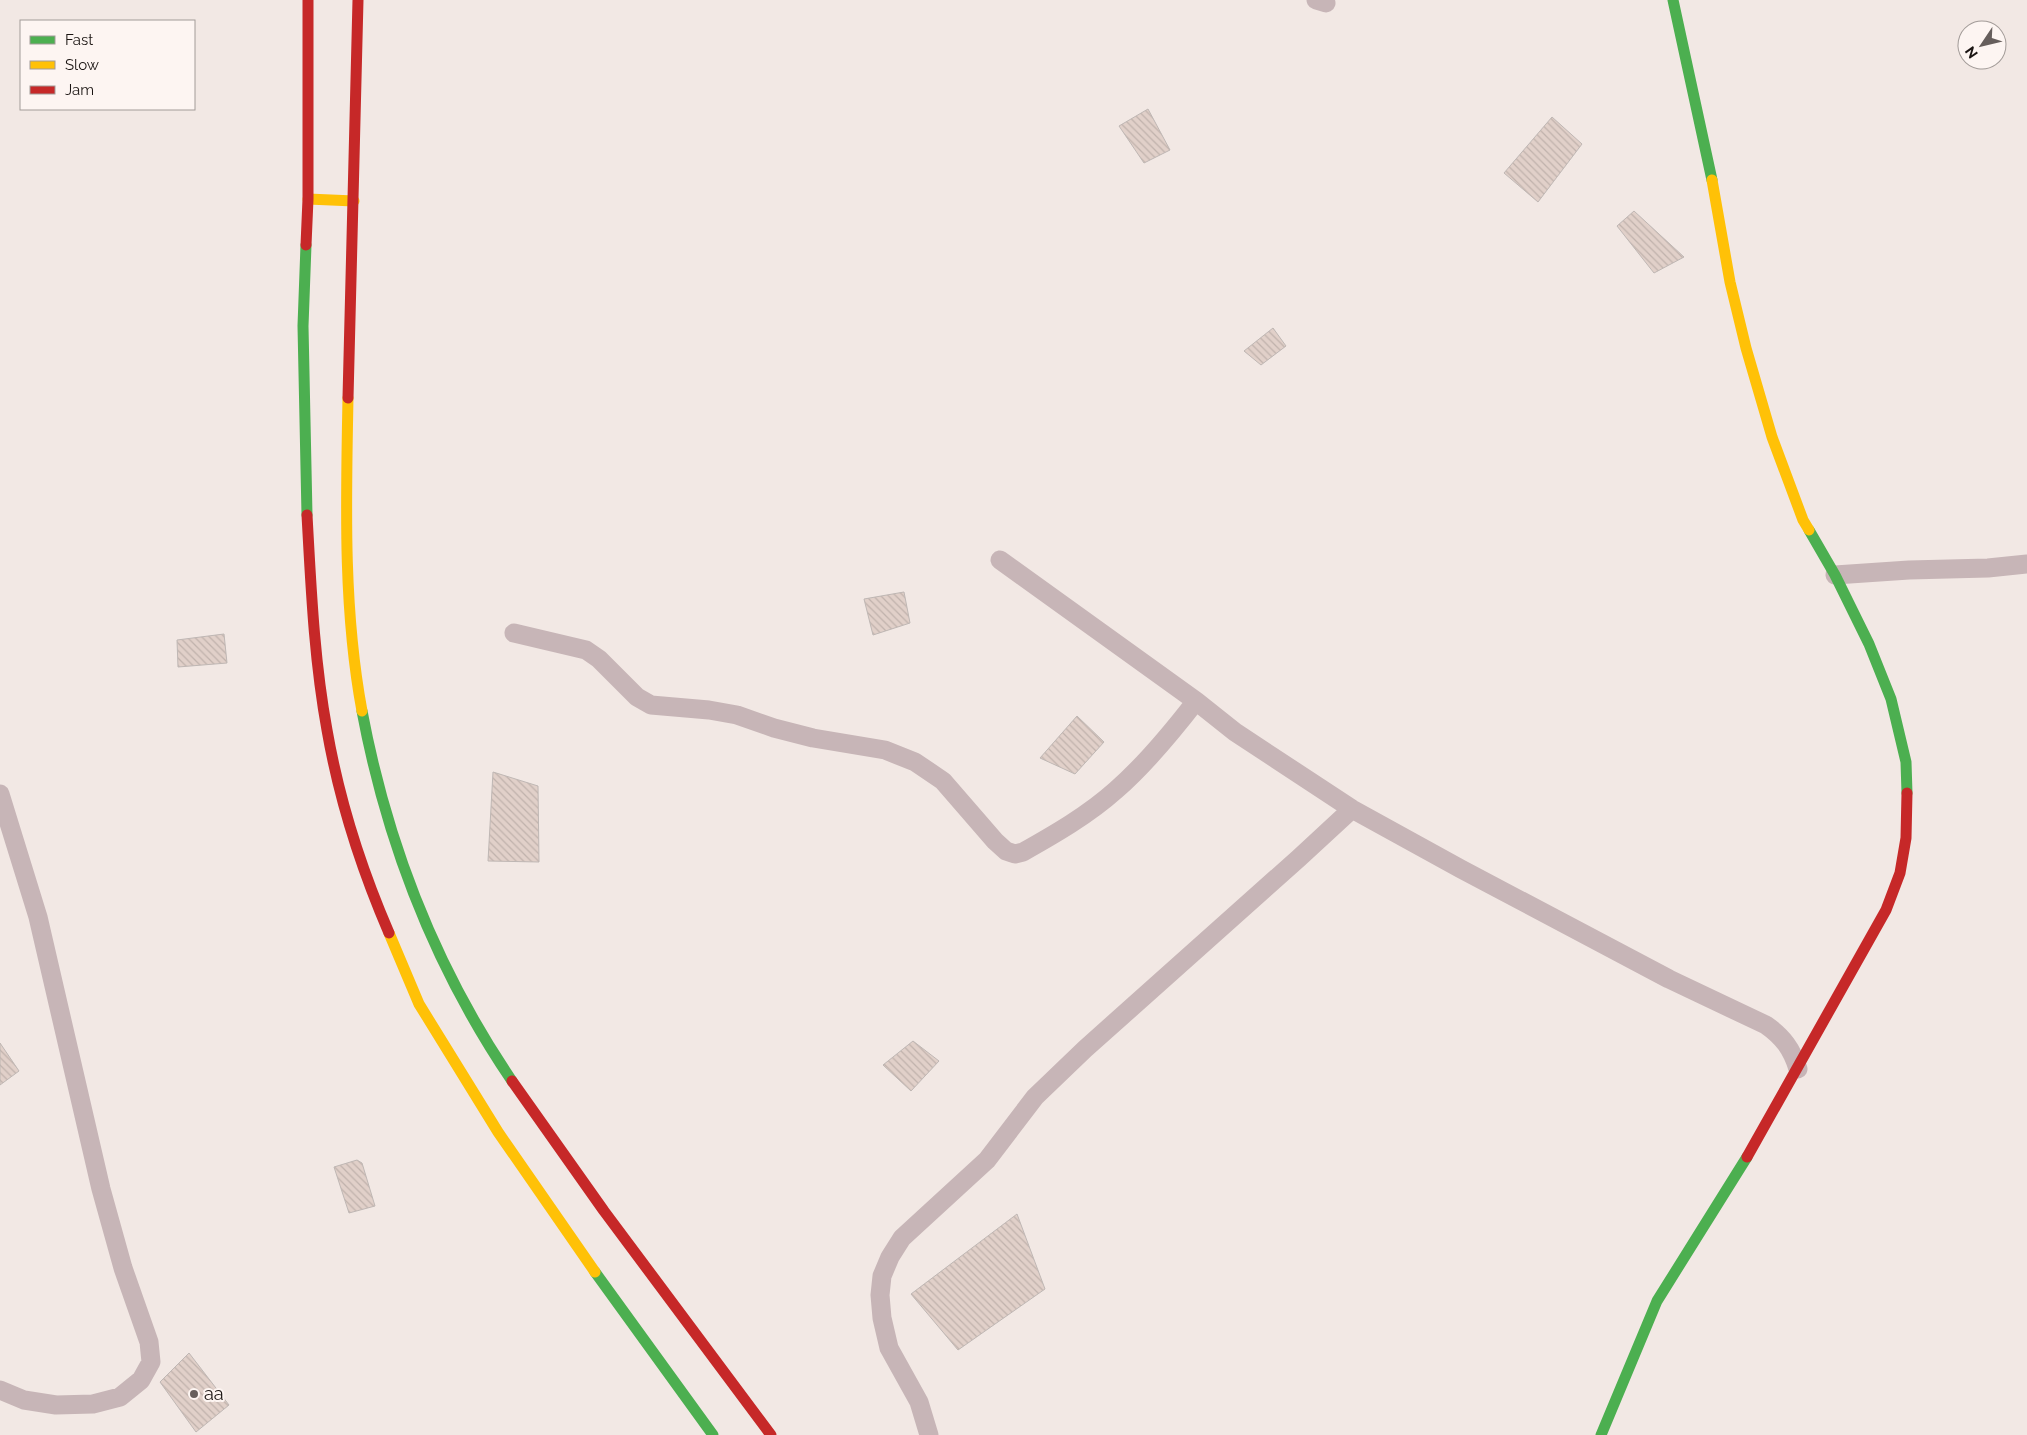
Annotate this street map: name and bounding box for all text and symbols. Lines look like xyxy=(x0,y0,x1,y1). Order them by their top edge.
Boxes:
legend xyxy=(20,20,195,110)
north arrow xyxy=(1957,20,2007,70)
text: Fast xyxy=(65,31,93,49)
text: N xyxy=(1962,43,1981,61)
text: Slow xyxy=(65,56,99,74)
text: Jam xyxy=(65,81,94,99)
place label: aa xyxy=(204,1383,224,1404)
marker: aa xyxy=(188,1388,200,1400)

